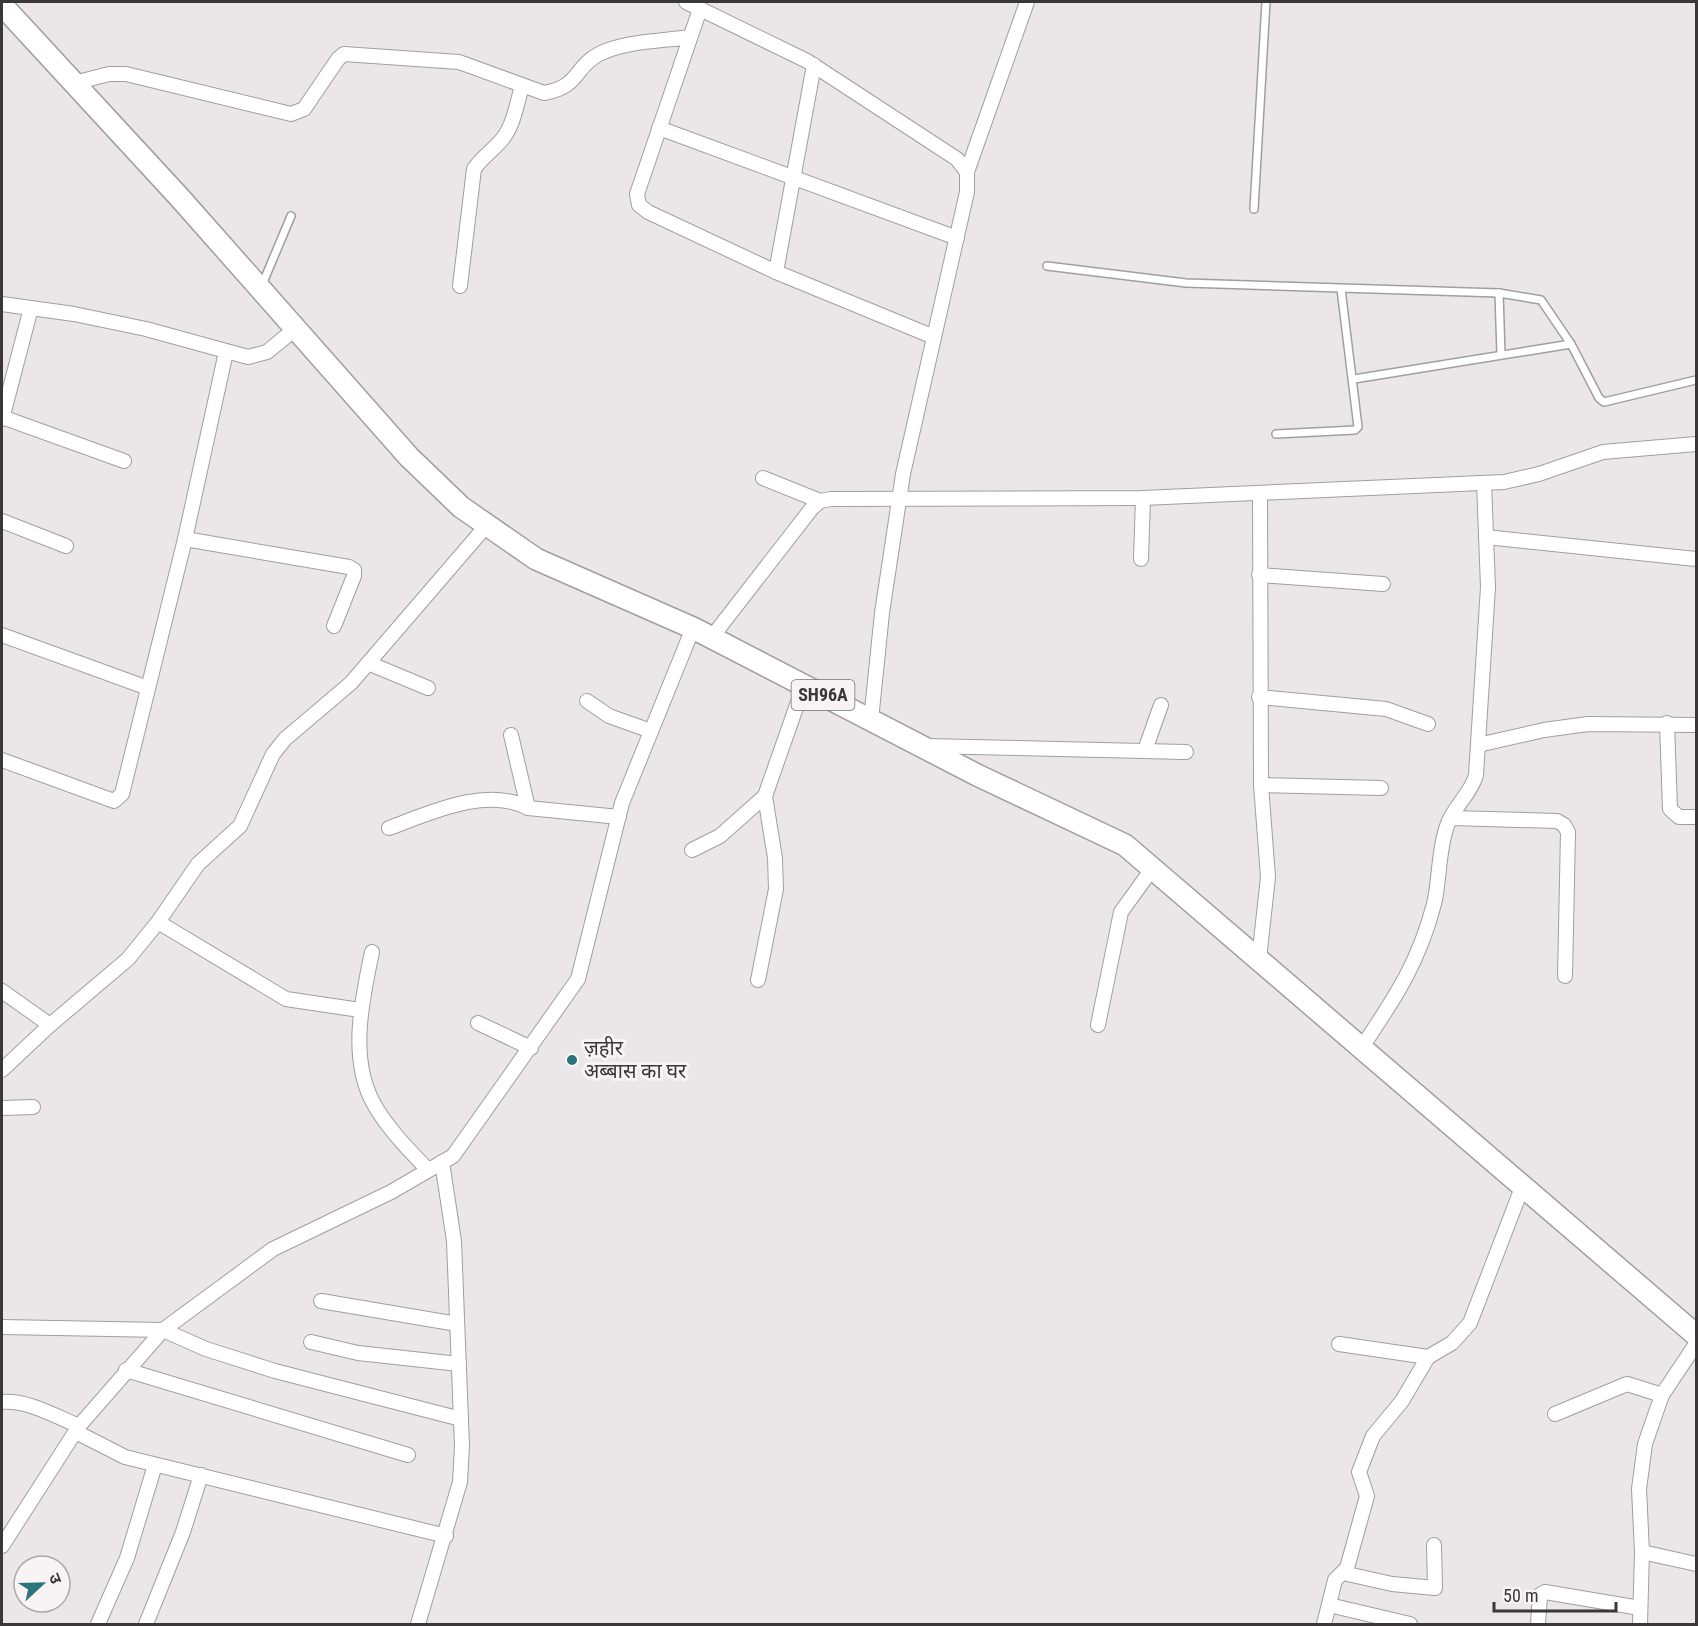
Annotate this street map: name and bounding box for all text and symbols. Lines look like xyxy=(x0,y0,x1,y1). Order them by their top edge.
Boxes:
road number: SH96A xyxy=(792,680,854,710)
place label: ज़हीर अब्बास का घर xyxy=(584,1036,687,1083)
marker: ज़हीर अब्बास का घर xyxy=(565,1053,579,1067)
north arrow xyxy=(12,1554,72,1614)
text: उ xyxy=(45,1571,66,1587)
scale bar xyxy=(1494,1575,1616,1613)
text: 50 m xyxy=(1503,1585,1538,1606)

